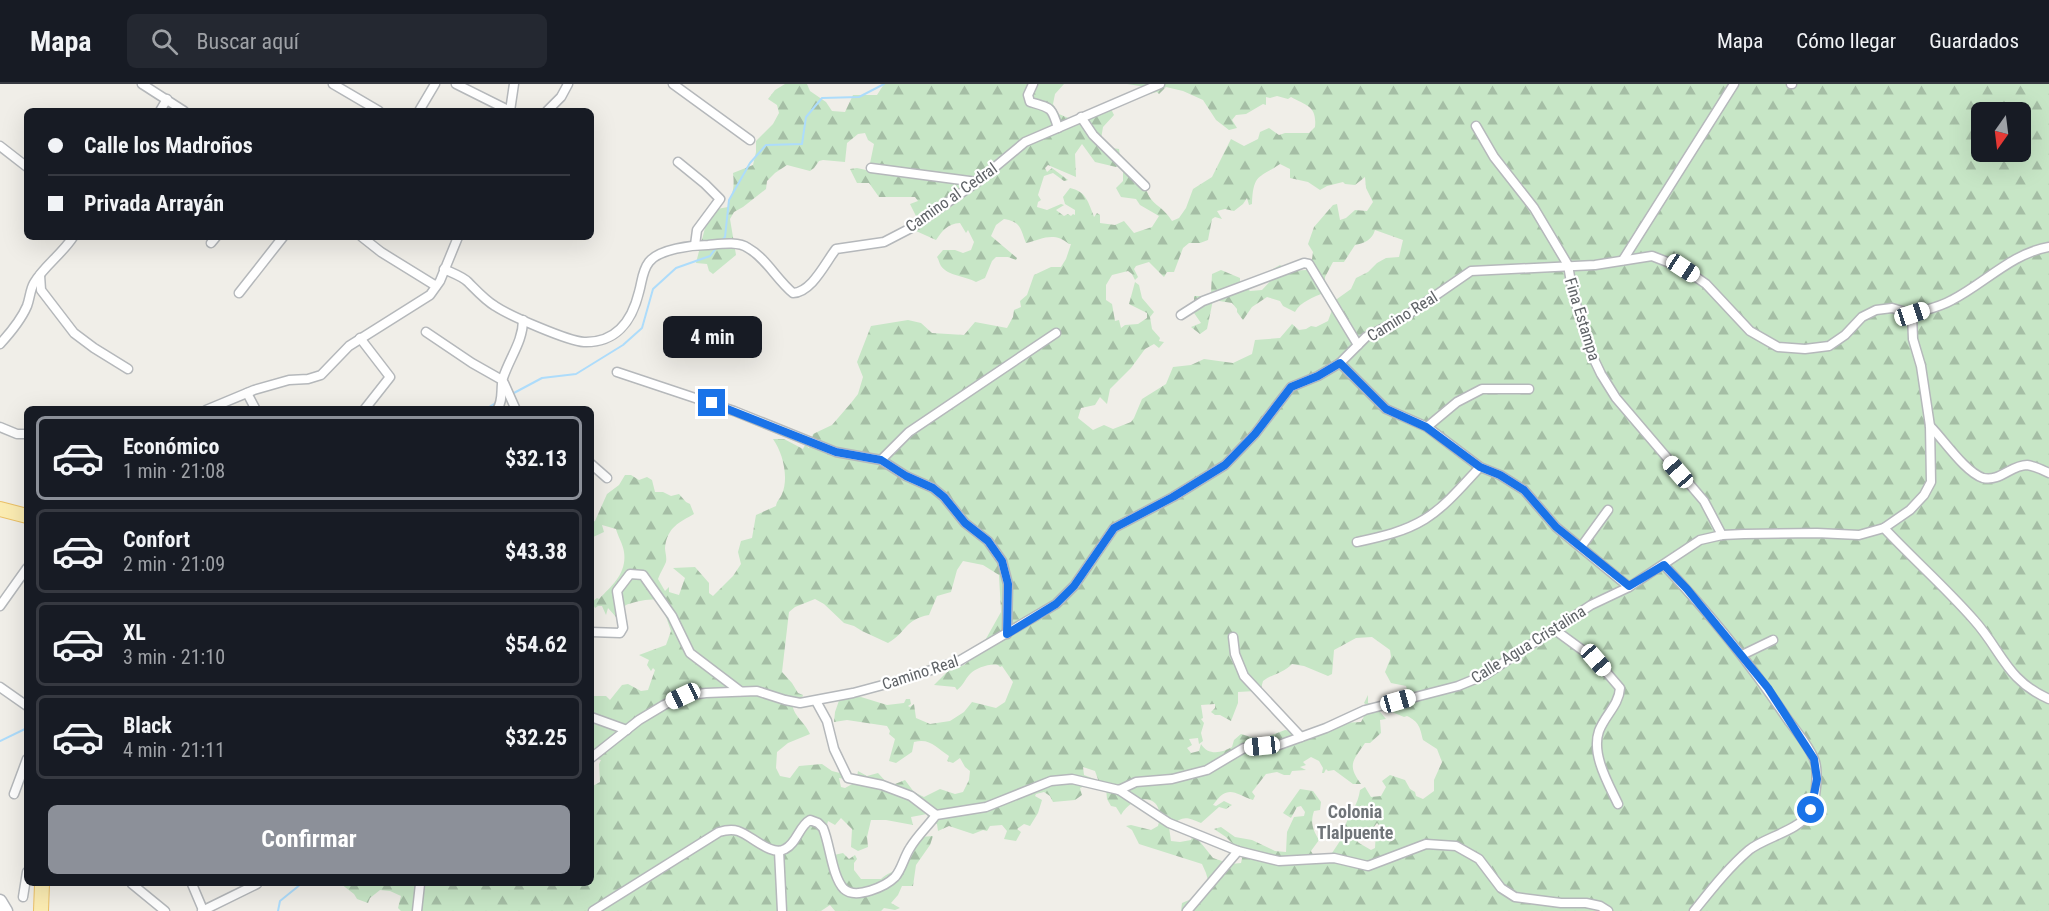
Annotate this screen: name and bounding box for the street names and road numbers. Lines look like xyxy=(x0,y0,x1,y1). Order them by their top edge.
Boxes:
street label: Camino al Cedral xyxy=(902,159,1001,236)
street label: Fina Estampa xyxy=(1561,275,1604,363)
street label: Camino Real xyxy=(1364,287,1441,345)
street label: Calle Agua Cristalina xyxy=(1467,602,1589,687)
street label: Camino Real xyxy=(880,651,961,694)

